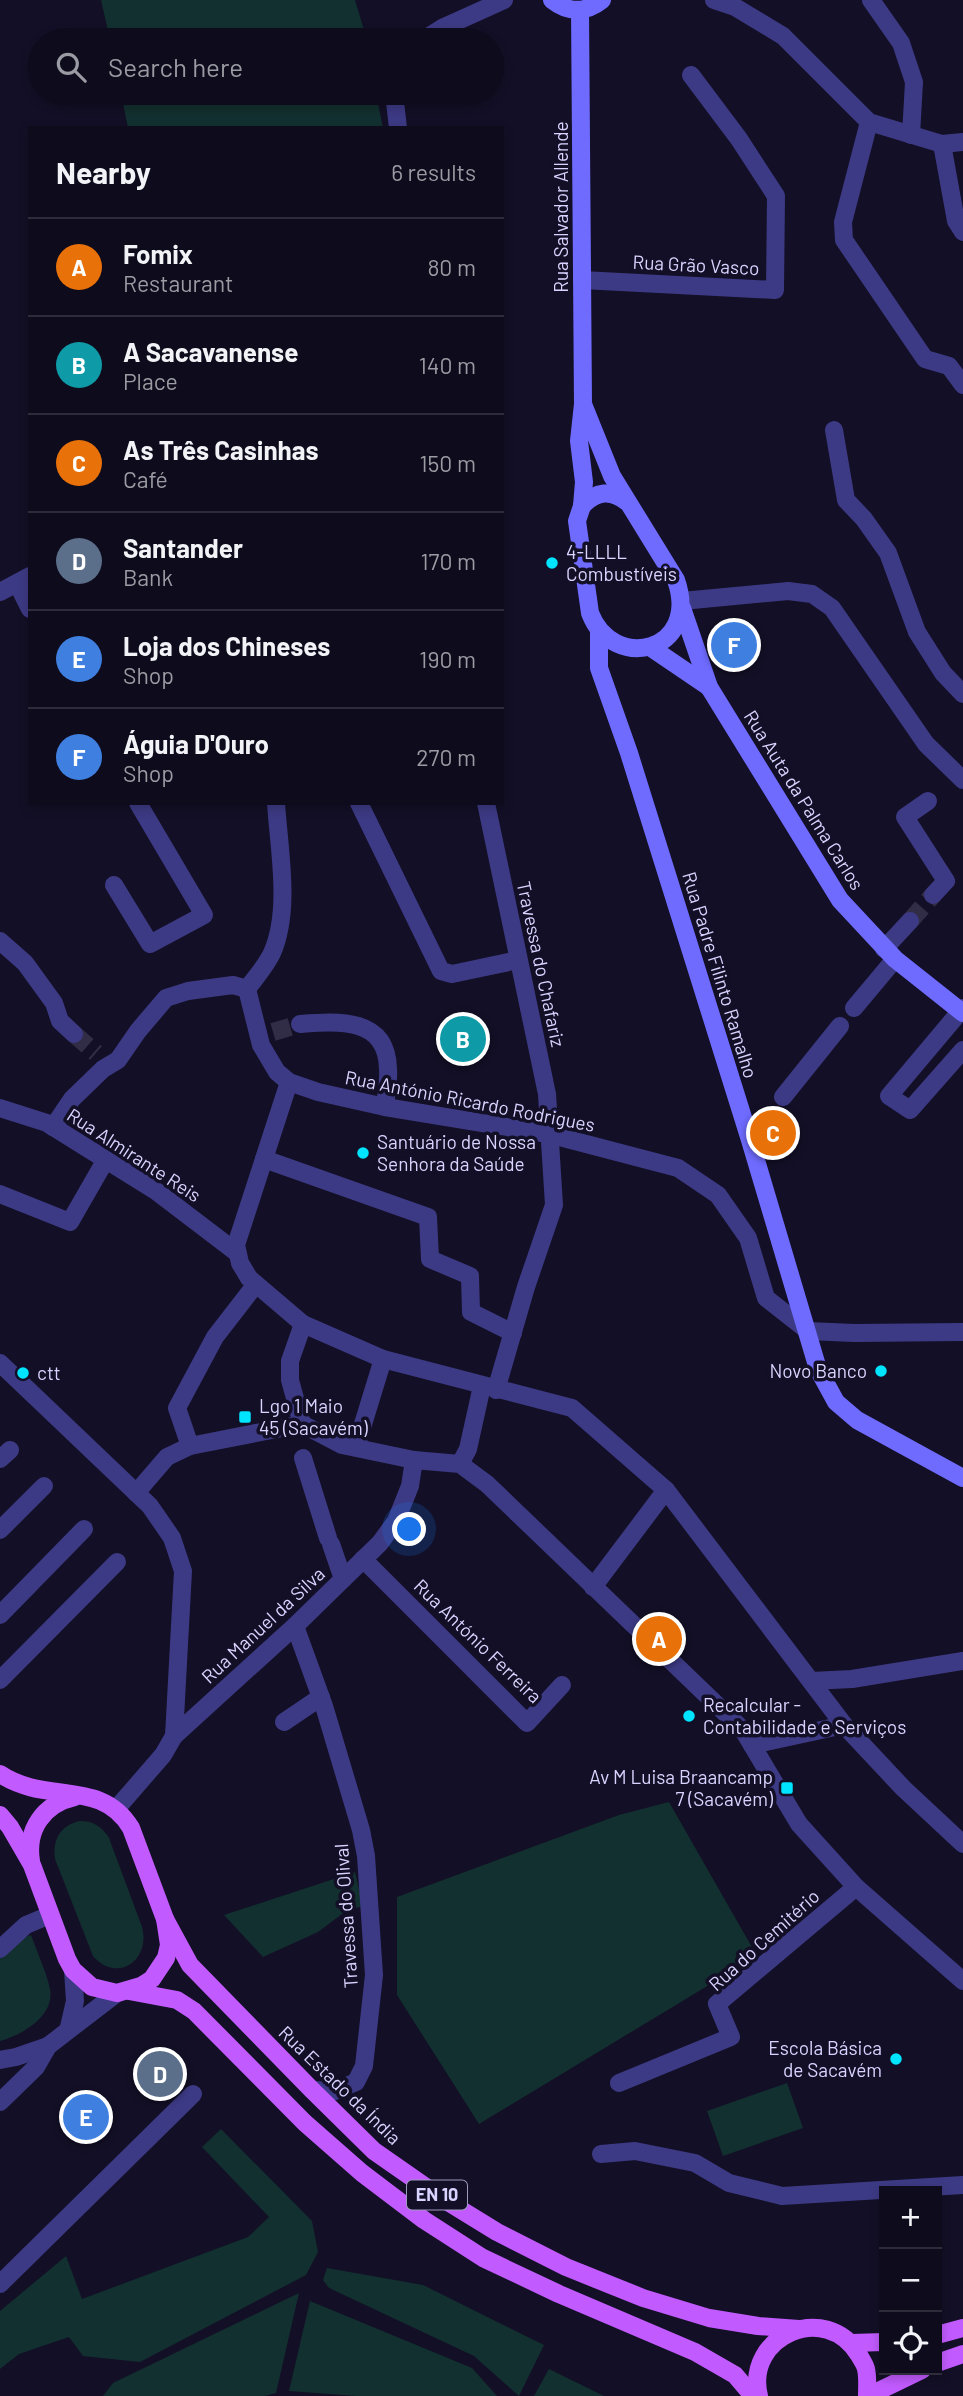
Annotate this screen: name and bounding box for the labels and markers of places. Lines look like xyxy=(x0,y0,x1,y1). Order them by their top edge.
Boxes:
place label: 4-LLLL Combustíveis xyxy=(566,540,677,585)
marker: 4-LLLL Combustíveis xyxy=(544,555,560,571)
pin: F xyxy=(711,619,757,671)
pin: B xyxy=(440,1013,486,1065)
pin: C xyxy=(750,1107,796,1159)
place label: Santuário de Nossa Senhora da Saúde xyxy=(377,1130,536,1175)
marker: Santuário de Nossa Senhora da Saúde xyxy=(355,1145,371,1161)
place label: Novo Banco xyxy=(770,1359,867,1382)
place label: ctt xyxy=(37,1361,61,1384)
marker: Novo Banco xyxy=(873,1363,889,1379)
marker: ctt xyxy=(15,1365,31,1381)
place label: Lgo 1 Maio 45 (Sacavém) xyxy=(259,1394,369,1439)
marker: Lgo 1 Maio 45 (Sacavém) xyxy=(237,1409,253,1425)
pin: A xyxy=(636,1613,682,1665)
place label: Recalcular - Contabilidade e Serviços xyxy=(703,1693,906,1738)
marker: Recalcular - Contabilidade e Serviços xyxy=(681,1708,697,1724)
place label: Av M Luisa Braancamp 7 (Sacavém) xyxy=(589,1765,774,1810)
marker: Av M Luisa Braancamp 7 (Sacavém) xyxy=(779,1780,795,1796)
place label: Escola Básica de Sacavém xyxy=(768,2036,882,2081)
pin: D xyxy=(137,2048,183,2100)
marker: Escola Básica de Sacavém xyxy=(888,2051,904,2067)
pin: E xyxy=(63,2091,109,2143)

